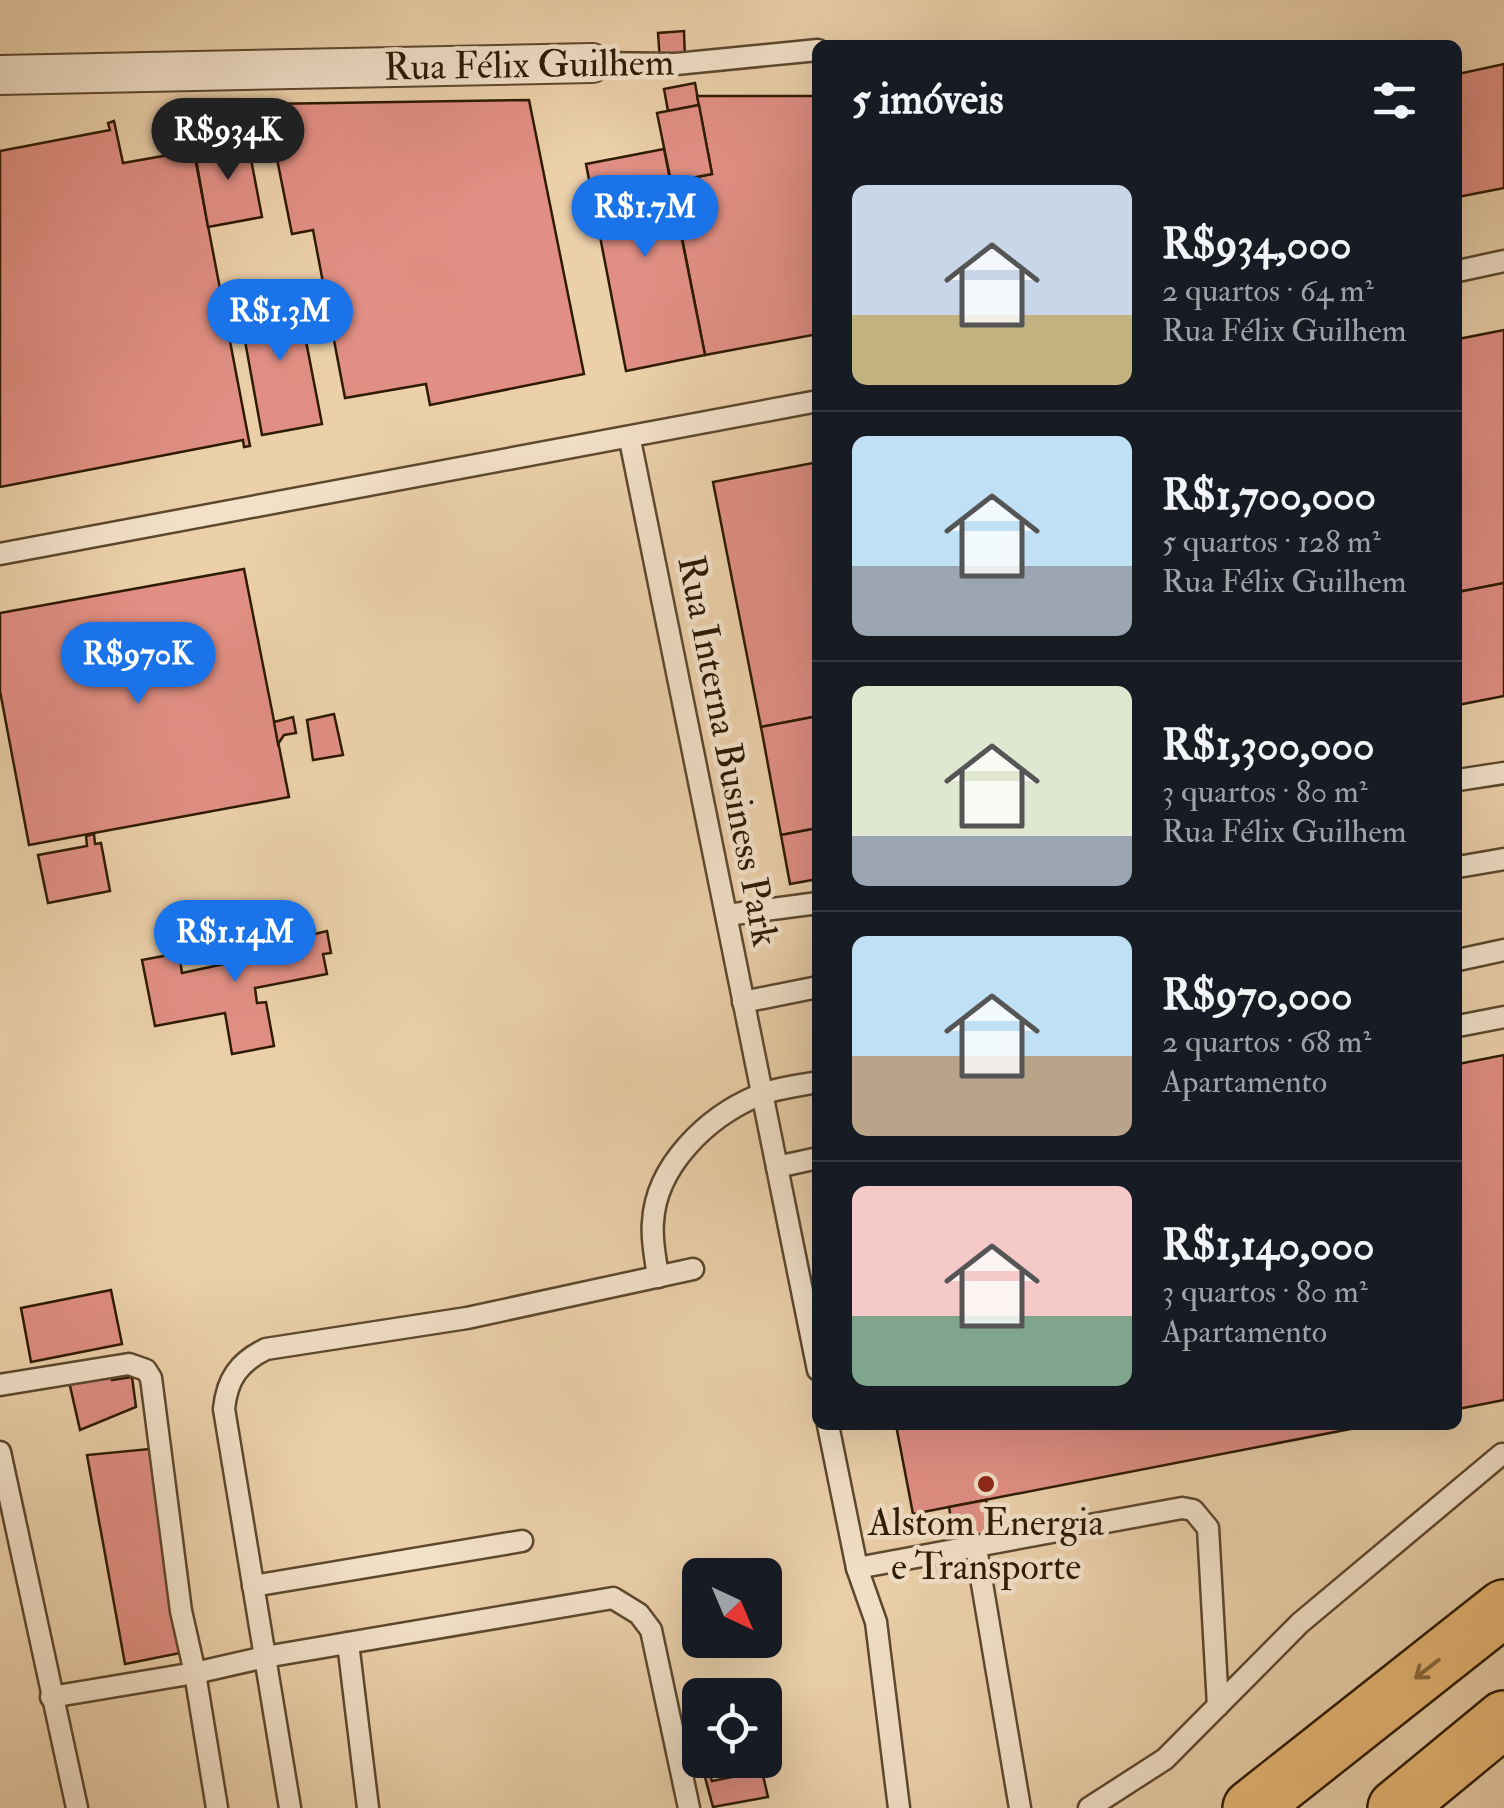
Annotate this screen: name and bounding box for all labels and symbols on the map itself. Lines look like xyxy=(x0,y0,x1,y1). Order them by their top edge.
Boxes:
street label: Rua Félix Guilhem xyxy=(383,38,675,92)
pin: R$934K xyxy=(147,98,309,183)
pin: R$1.7M xyxy=(564,175,726,260)
pin: R$1.3M xyxy=(199,279,361,364)
street label: Rua Interna Business Park xyxy=(667,552,789,950)
pin: R$970K xyxy=(57,622,219,707)
pin: R$1.14M xyxy=(143,900,327,985)
marker: Alstom Energia e Transporte xyxy=(975,1473,997,1495)
place label: Alstom Energia e Transporte xyxy=(867,1499,1104,1591)
north arrow xyxy=(682,1558,782,1658)
one-way arrow xyxy=(1415,1658,1441,1680)

